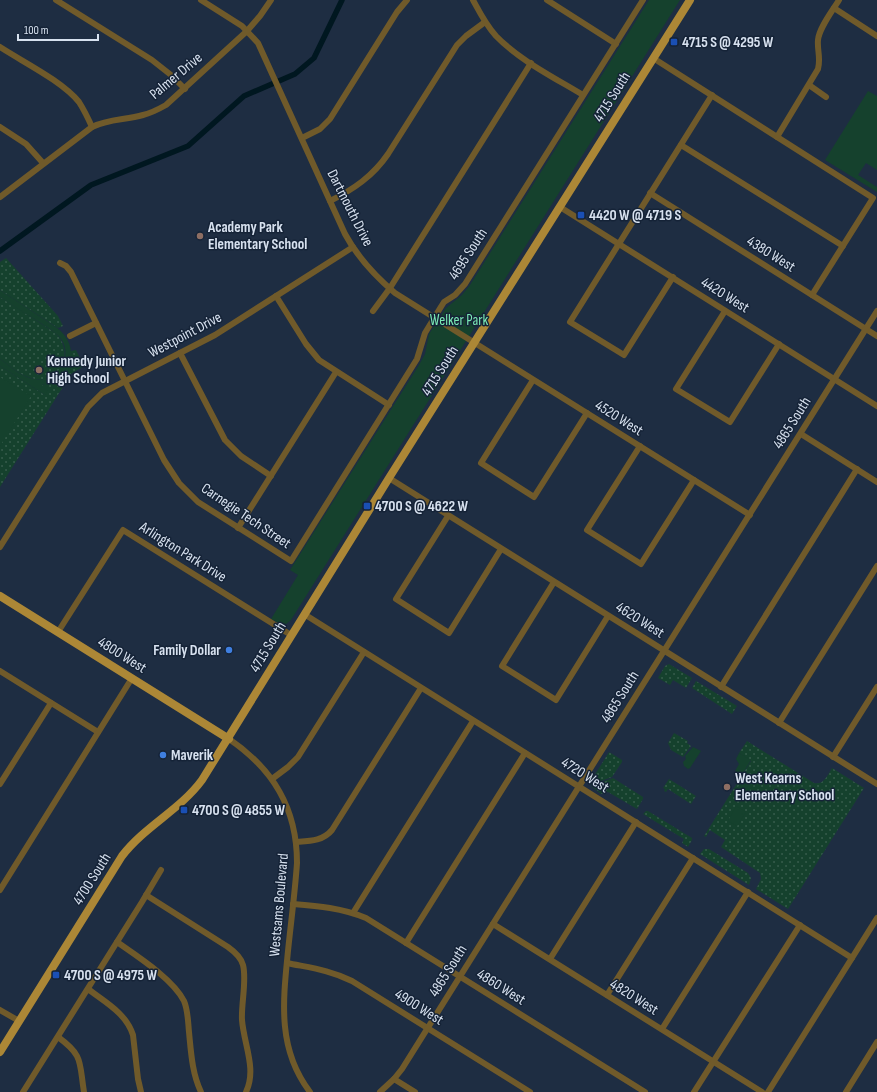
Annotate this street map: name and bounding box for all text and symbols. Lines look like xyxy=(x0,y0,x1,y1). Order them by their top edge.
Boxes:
scale bar xyxy=(18,16,98,42)
text: 100 m xyxy=(24,23,49,38)
place label: 4715 S @ 4295 W xyxy=(682,33,774,52)
marker: 4715 S @ 4295 W xyxy=(669,37,679,47)
street label: Palmer Drive xyxy=(146,48,206,104)
street label: 4715 South xyxy=(589,68,635,126)
street label: Dartmouth Drive xyxy=(323,166,377,250)
place label: 4420 W @ 4719 S xyxy=(589,206,681,225)
marker: 4420 W @ 4719 S xyxy=(576,210,586,220)
place label: Academy Park Elementary School xyxy=(207,218,307,254)
street label: 4695 South xyxy=(444,225,492,283)
marker: Academy Park Elementary School xyxy=(195,231,205,241)
street label: 4380 West xyxy=(743,232,799,277)
street label: 4420 West xyxy=(697,273,753,317)
street label: Westpoint Drive xyxy=(145,308,225,362)
park label: Welker Park xyxy=(430,311,489,330)
street label: 4715 South xyxy=(417,342,463,400)
place label: Kennedy Junior High School xyxy=(47,352,127,388)
marker: Kennedy Junior High School xyxy=(34,365,44,375)
street label: 4865 South xyxy=(769,393,815,453)
street label: 4520 West xyxy=(591,396,647,440)
street label: Carnegie Tech Street xyxy=(197,479,295,553)
place label: 4700 S @ 4622 W xyxy=(375,497,468,516)
marker: 4700 S @ 4622 W xyxy=(362,501,372,511)
street label: Arlington Park Drive xyxy=(135,517,230,586)
street label: 4620 West xyxy=(612,598,668,643)
street label: 4715 South xyxy=(245,618,291,676)
street label: 4800 West xyxy=(94,633,150,678)
place label: Family Dollar xyxy=(153,641,221,660)
marker: Family Dollar xyxy=(224,645,234,655)
street label: 4865 South xyxy=(597,667,643,727)
place label: Maverik xyxy=(171,746,214,765)
marker: Maverik xyxy=(158,750,168,760)
street label: 4720 West xyxy=(558,753,613,797)
place label: West Kearns Elementary School xyxy=(735,769,834,805)
marker: West Kearns Elementary School xyxy=(722,782,732,792)
place label: 4700 S @ 4855 W xyxy=(192,801,285,820)
marker: 4700 S @ 4855 W xyxy=(179,805,189,815)
street label: 4700 South xyxy=(69,849,115,909)
street label: Westsams Boulevard xyxy=(265,853,293,957)
street label: 4865 South xyxy=(425,941,471,1001)
street label: 4860 West xyxy=(473,965,529,1010)
place label: 4700 S @ 4975 W xyxy=(64,966,157,985)
marker: 4700 S @ 4975 W xyxy=(51,970,61,980)
street label: 4820 West xyxy=(606,975,662,1020)
street label: 4900 West xyxy=(391,985,447,1030)

